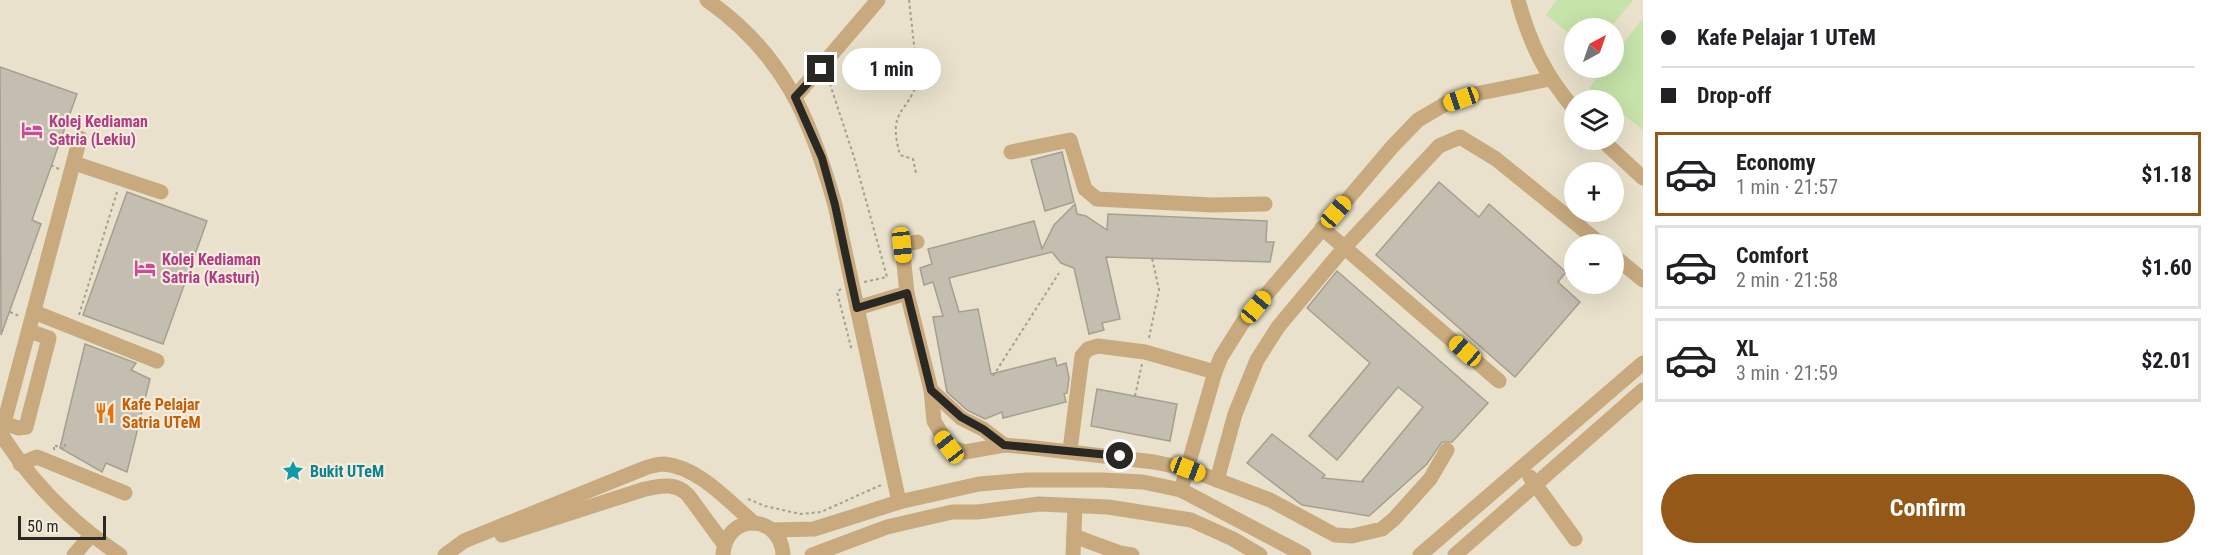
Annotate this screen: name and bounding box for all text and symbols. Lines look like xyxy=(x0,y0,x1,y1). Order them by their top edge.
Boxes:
north arrow xyxy=(1564,18,1624,78)
map controls xyxy=(1564,18,1624,294)
text: Kafe Pelajar 1 UTeM xyxy=(1697,25,1876,50)
callout: 1 min xyxy=(842,48,941,90)
route end xyxy=(807,55,834,82)
text: 1 min xyxy=(869,57,914,81)
text: Drop-off xyxy=(1697,83,1771,108)
car xyxy=(1441,85,1481,113)
button: layers xyxy=(1564,90,1624,150)
place label: Kolej Kediaman Satria (Lekiu) xyxy=(49,112,148,149)
hotel icon: Kolej Kediaman Satria (Lekiu) xyxy=(20,118,44,142)
icon: car xyxy=(1664,147,1718,201)
text: Economy xyxy=(1736,150,1816,175)
button: + xyxy=(1564,162,1624,222)
text: $1.18 xyxy=(2141,162,2192,187)
text: 1 min · 21:57 xyxy=(1736,175,1838,199)
car xyxy=(1317,193,1355,231)
car xyxy=(891,226,913,264)
button: − xyxy=(1564,234,1624,294)
icon: car xyxy=(1664,240,1718,294)
text: Comfort xyxy=(1736,243,1809,268)
place label: Kolej Kediaman Satria (Kasturi) xyxy=(162,250,261,287)
text: $1.60 xyxy=(2141,255,2192,280)
hotel icon: Kolej Kediaman Satria (Kasturi) xyxy=(133,256,157,280)
text: 2 min · 21:58 xyxy=(1736,268,1838,292)
car xyxy=(1238,287,1274,327)
car xyxy=(1446,332,1484,370)
icon: car xyxy=(1664,333,1718,387)
text: XL xyxy=(1736,336,1759,361)
text: $2.01 xyxy=(2141,348,2192,373)
text: 3 min · 21:59 xyxy=(1736,361,1838,385)
place label: Kafe Pelajar Satria UTeM xyxy=(122,395,201,432)
restaurant icon: Kafe Pelajar Satria UTeM xyxy=(93,401,117,425)
car xyxy=(931,427,967,467)
route start xyxy=(1106,442,1133,469)
car xyxy=(1168,454,1208,484)
place icon: Bukit UTeM xyxy=(281,459,305,483)
place label: Bukit UTeM xyxy=(310,462,384,481)
button: Confirm xyxy=(1661,474,2195,543)
scale bar xyxy=(18,513,106,540)
text: 50 m xyxy=(27,517,59,536)

